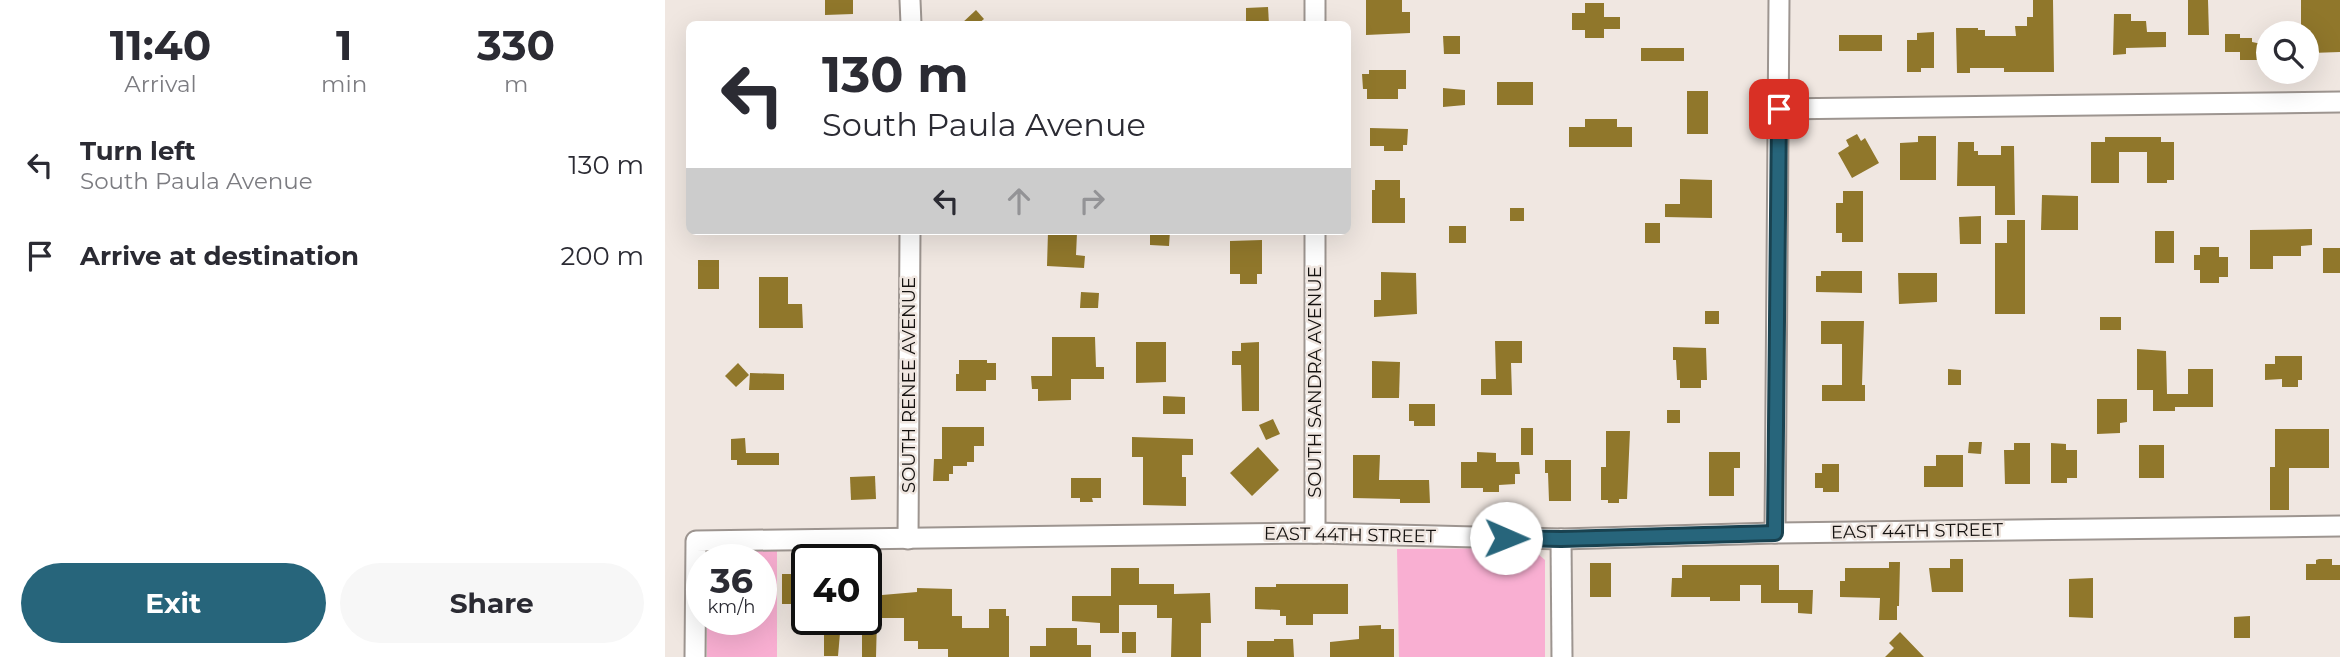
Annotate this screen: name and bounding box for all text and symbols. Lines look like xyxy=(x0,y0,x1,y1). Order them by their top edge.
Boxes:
text: 11:40 xyxy=(110,19,211,71)
text: 1 xyxy=(336,19,352,71)
text: 330 xyxy=(477,19,555,71)
map controls xyxy=(2256,21,2319,84)
button: search xyxy=(2256,21,2319,84)
text: 130 m xyxy=(822,45,969,104)
icon: left xyxy=(707,49,798,140)
text: Arrival xyxy=(124,70,197,98)
text: min xyxy=(321,70,367,98)
text: m xyxy=(504,70,528,98)
pin xyxy=(1749,79,1809,139)
icon: arrive xyxy=(1760,90,1798,128)
text: South Paula Avenue xyxy=(822,105,1146,144)
text: Turn left xyxy=(80,135,196,167)
icon: left xyxy=(21,146,59,184)
text: 130 m xyxy=(568,149,644,181)
text: South Paula Avenue xyxy=(80,167,313,195)
icon: left xyxy=(927,182,965,220)
icon: ahead xyxy=(1000,182,1038,220)
icon: right xyxy=(1073,182,1111,220)
icon: arrive xyxy=(21,237,59,275)
text: Arrive at destination xyxy=(80,240,359,272)
text: 200 m xyxy=(560,240,644,272)
street label: SOUTH SANDRA AVENUE xyxy=(1304,266,1326,498)
street label: SOUTH RENEE AVENUE xyxy=(898,277,920,493)
position arrow xyxy=(1469,501,1543,575)
street label: EAST 44TH STREET xyxy=(1831,518,2004,544)
street label: EAST 44TH STREET xyxy=(1264,522,1437,548)
speed limit sign: 40 xyxy=(791,544,882,635)
text: 36 xyxy=(710,559,753,602)
button: Exit xyxy=(21,563,326,643)
button: Share xyxy=(340,563,644,643)
text: km/h xyxy=(707,596,756,618)

